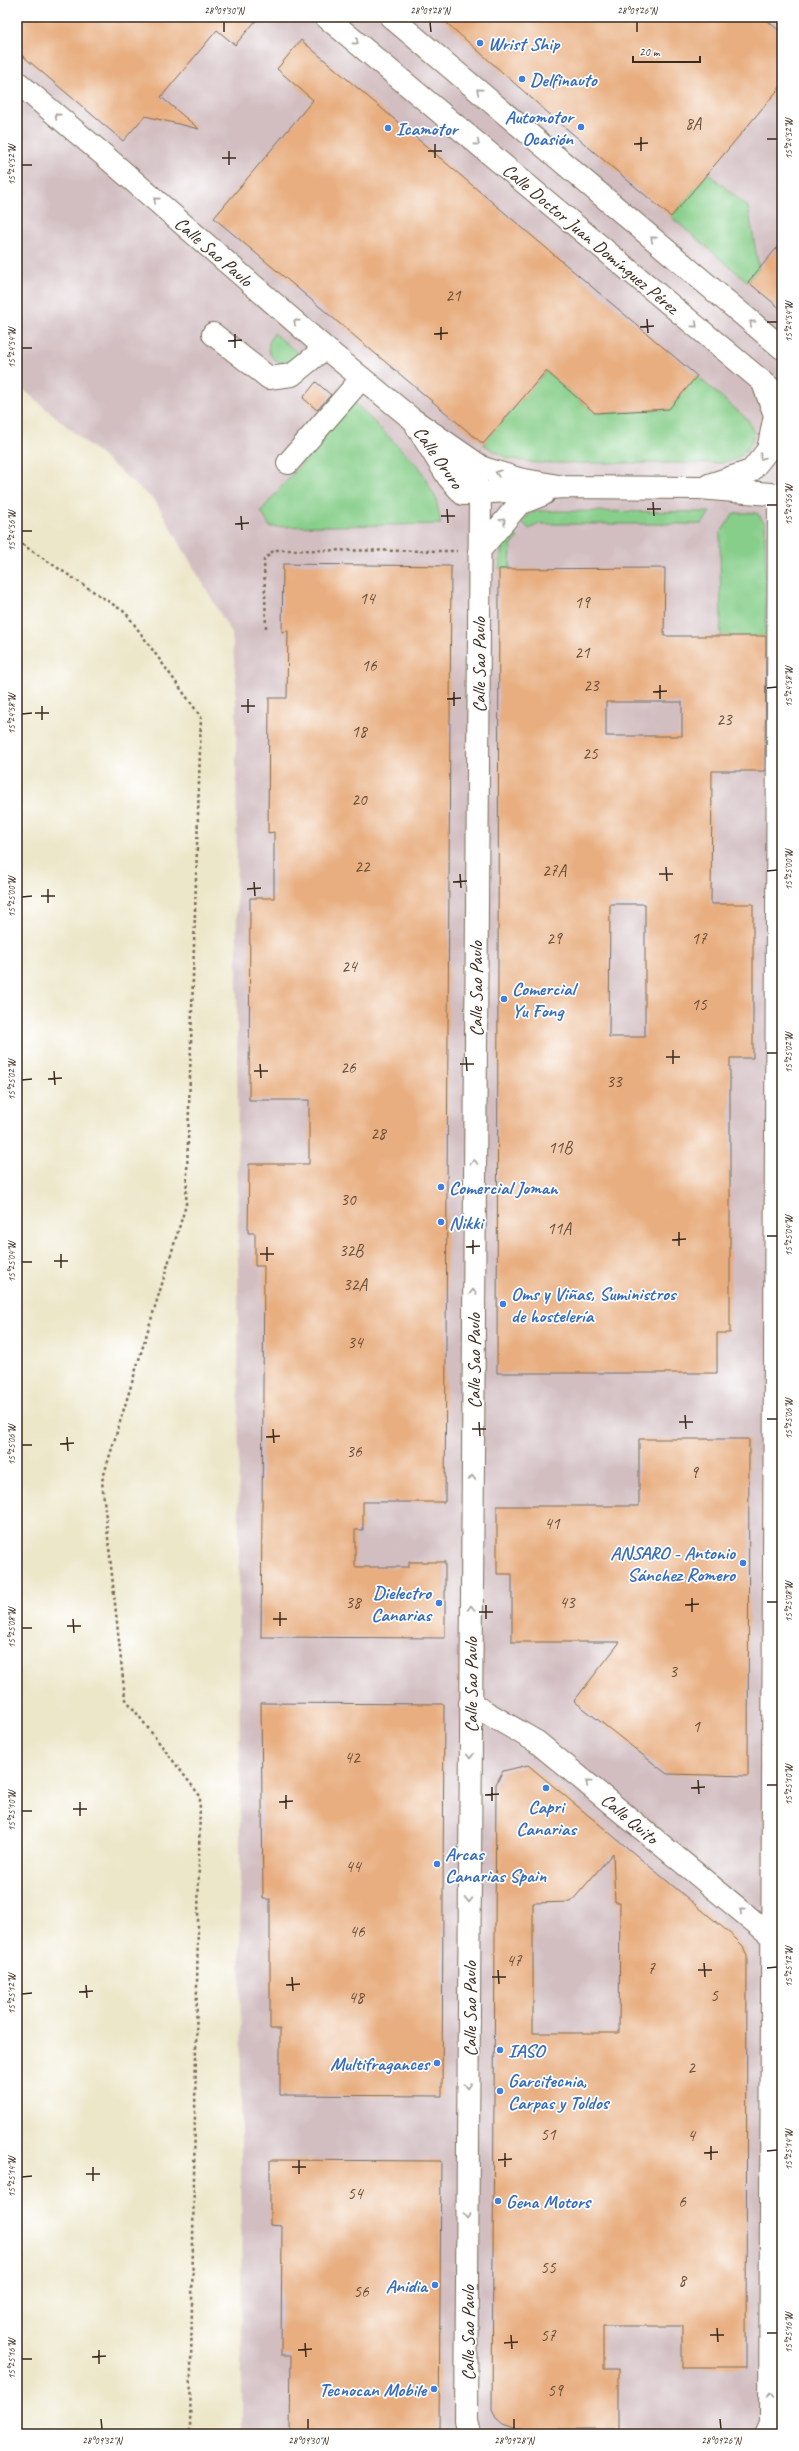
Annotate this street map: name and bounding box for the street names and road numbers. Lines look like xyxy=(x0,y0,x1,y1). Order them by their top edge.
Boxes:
street label: Calle Doctor Juan Domínguez Pérez xyxy=(497,158,685,321)
street label: Calle Sao Paulo xyxy=(169,211,258,293)
street label: Calle Oruro xyxy=(408,421,469,495)
street label: Calle Sao Paulo xyxy=(467,616,491,713)
street label: Calle Sao Paulo xyxy=(464,940,488,1037)
street label: Calle Sao Paulo xyxy=(462,1312,486,1409)
street label: Calle Sao Paulo xyxy=(459,1636,483,1733)
street label: Calle Quito xyxy=(596,1788,665,1851)
street label: Calle Sao Paulo xyxy=(458,1960,482,2057)
street label: Calle Sao Paulo xyxy=(456,2284,480,2381)

